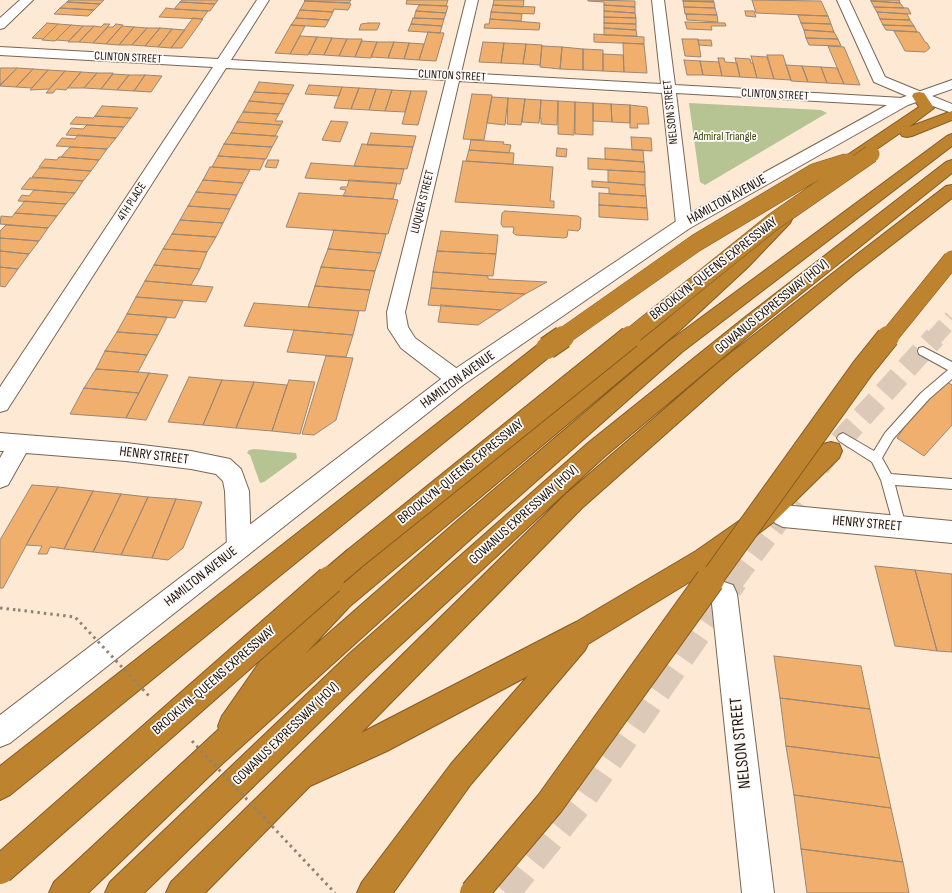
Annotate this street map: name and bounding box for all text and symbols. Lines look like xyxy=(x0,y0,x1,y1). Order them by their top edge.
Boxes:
street label: CLINTON STREET xyxy=(94,49,162,67)
street label: CLINTON STREET xyxy=(418,67,486,85)
street label: NELSON STREET xyxy=(660,79,682,145)
street label: CLINTON STREET xyxy=(741,86,809,104)
park label: Admiral Triangle xyxy=(693,130,757,144)
street label: LUQUER STREET xyxy=(408,169,438,235)
street label: HAMILTON AVENUE xyxy=(685,171,769,229)
street label: 4TH PLACE xyxy=(114,180,150,224)
street label: BROOKLYN-QUEENS EXPRESSWAY xyxy=(647,214,781,324)
street label: GOWANUS EXPRESSWAY (HOV) xyxy=(712,256,832,358)
street label: HAMILTON AVENUE xyxy=(418,347,498,413)
street label: BROOKLYN-QUEENS EXPRESSWAY xyxy=(395,416,527,528)
street label: HENRY STREET xyxy=(118,443,190,469)
street label: GOWANUS EXPRESSWAY (HOV) xyxy=(466,462,582,568)
street label: HENRY STREET xyxy=(832,513,902,535)
street label: HAMILTON AVENUE xyxy=(161,543,241,611)
street label: BROOKLYN-QUEENS EXPRESSWAY xyxy=(149,623,279,739)
street label: GOWANUS EXPRESSWAY (HOV) xyxy=(229,679,343,789)
street label: NELSON STREET xyxy=(726,696,756,790)

